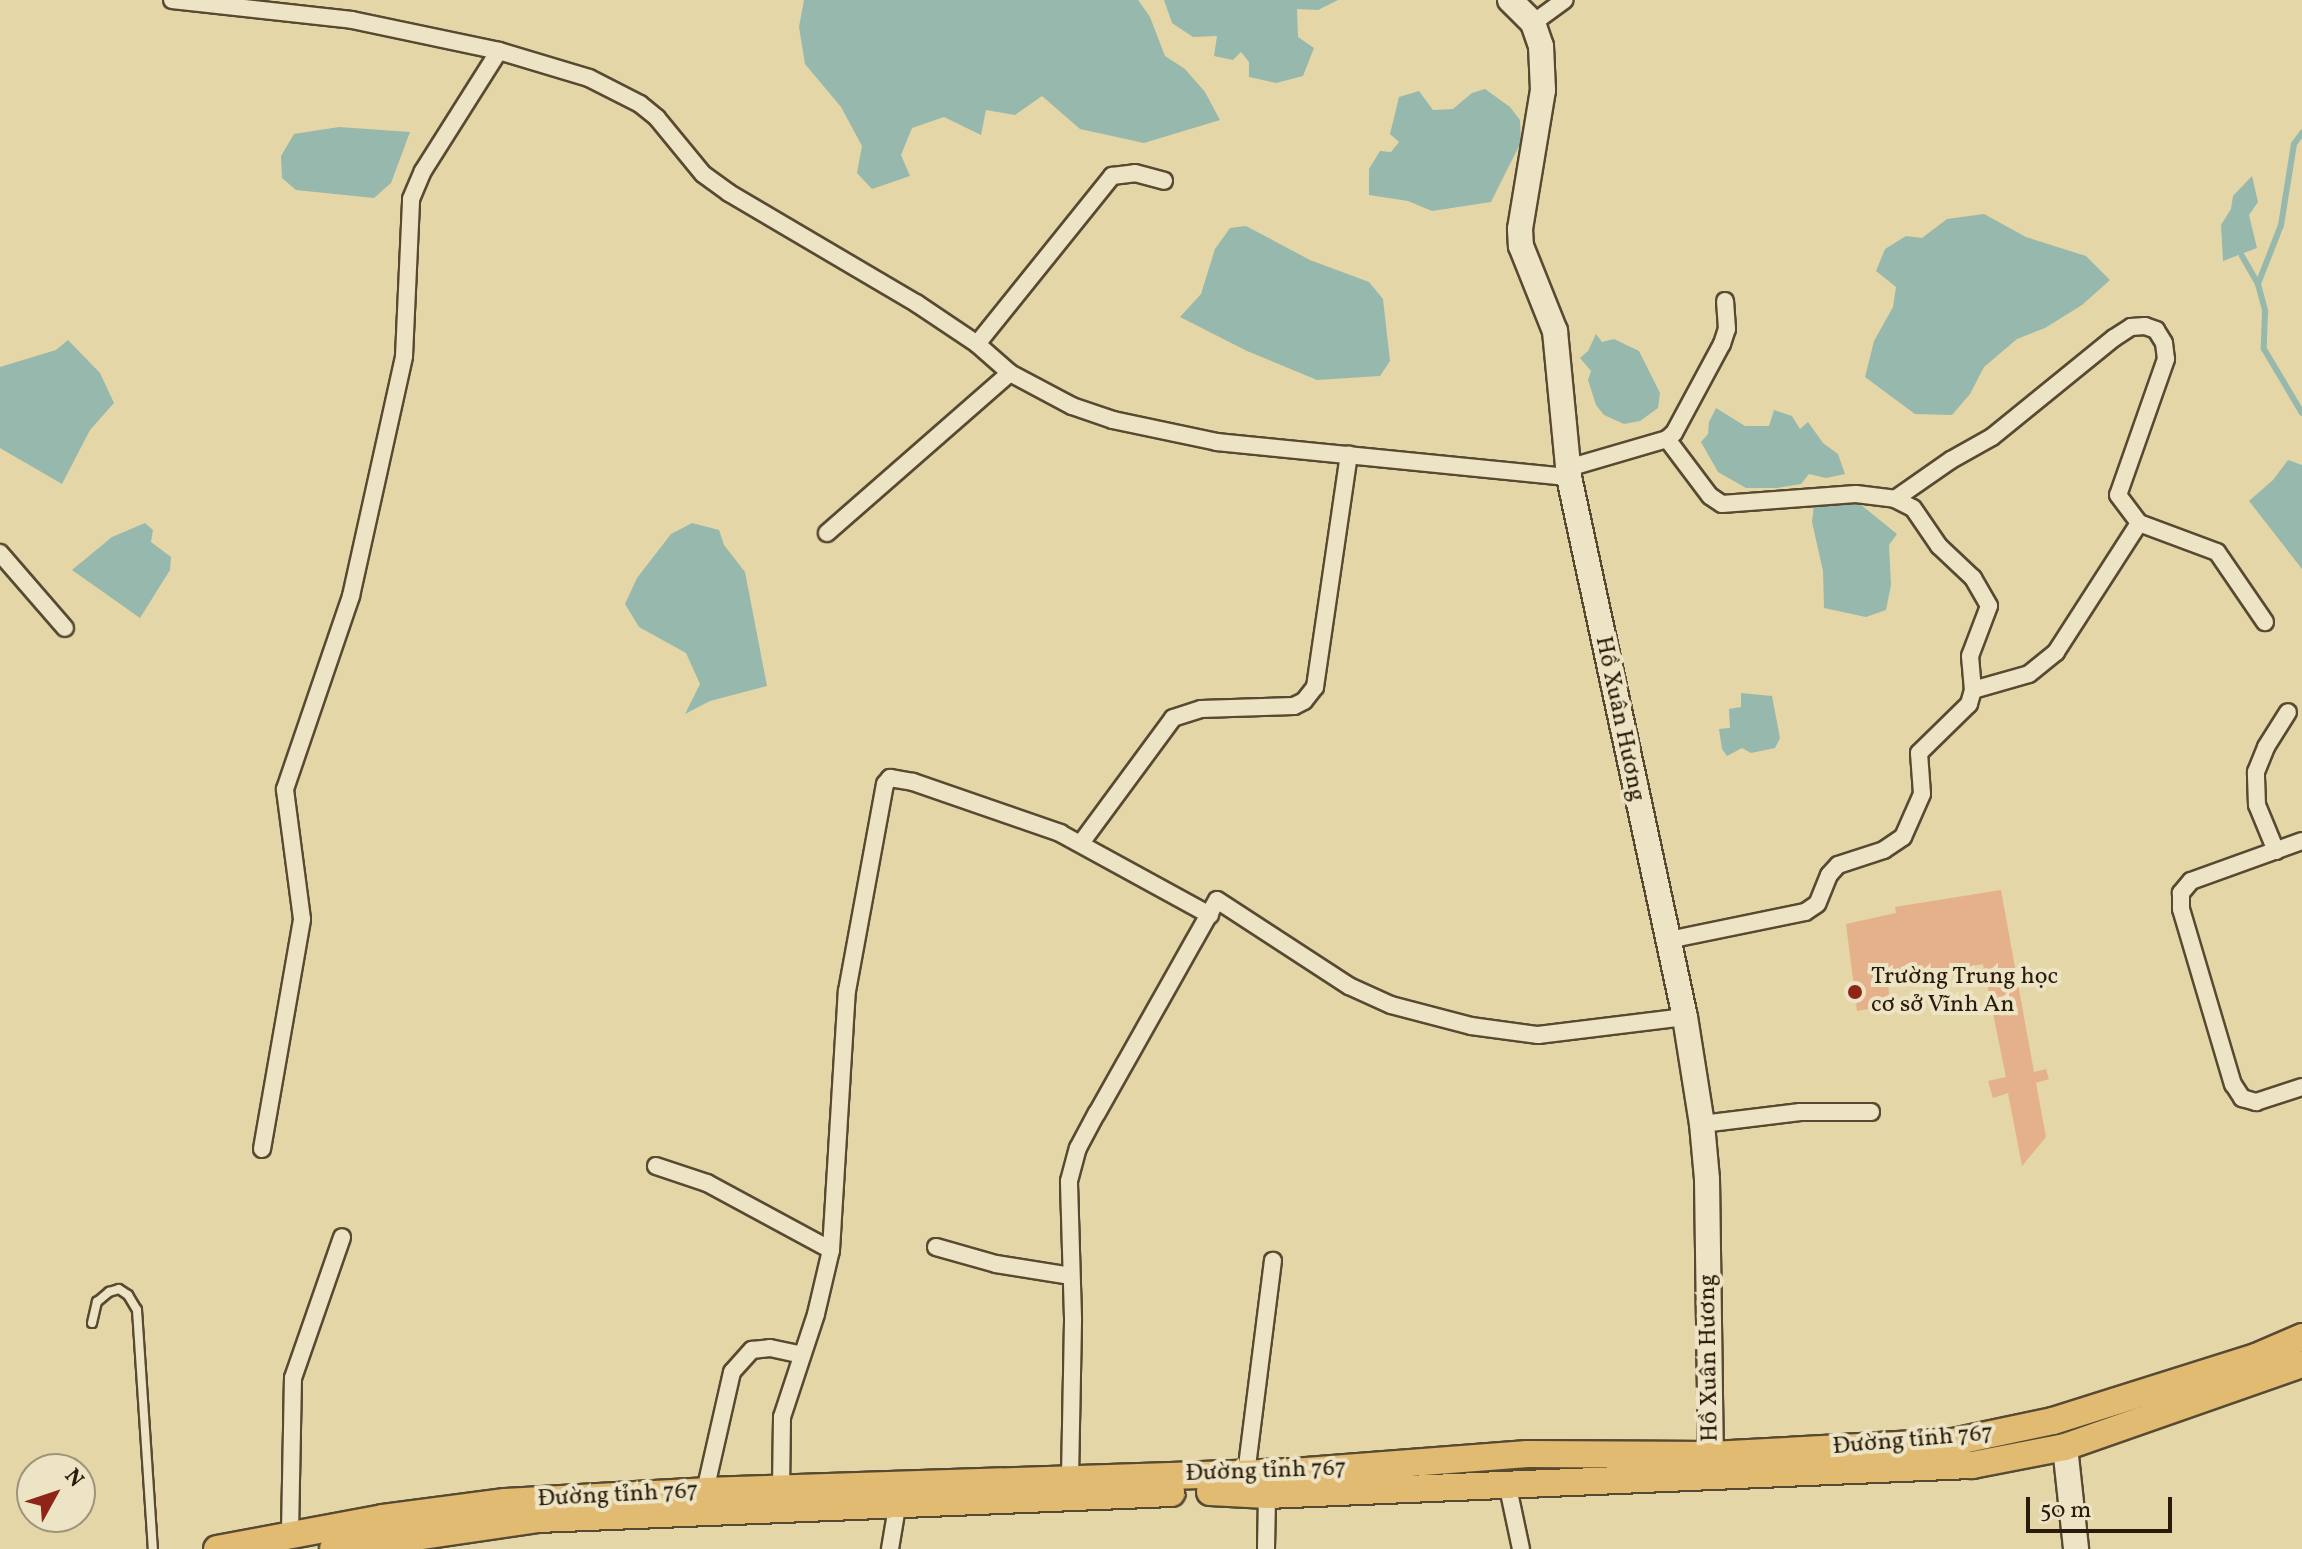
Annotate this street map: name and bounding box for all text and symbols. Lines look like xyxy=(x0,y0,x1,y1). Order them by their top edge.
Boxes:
street label: Hồ Xuân Hương xyxy=(1587,634,1651,804)
place label: Trường Trung học cơ sở Vĩnh An xyxy=(1871,964,2059,1020)
marker: Trường Trung học cơ sở Vĩnh An xyxy=(1846,983,1864,1001)
street label: Hồ Xuân Hương xyxy=(1694,1274,1726,1442)
street label: Đường tỉnh 767 xyxy=(1832,1420,1994,1462)
north arrow xyxy=(16,1453,96,1533)
street label: Đường tỉnh 767 xyxy=(1185,1455,1347,1489)
text: N xyxy=(56,1462,90,1495)
street label: Đường tỉnh 767 xyxy=(537,1477,699,1515)
scale bar xyxy=(2030,1481,2176,1531)
text: 50 m xyxy=(2040,1494,2092,1528)

